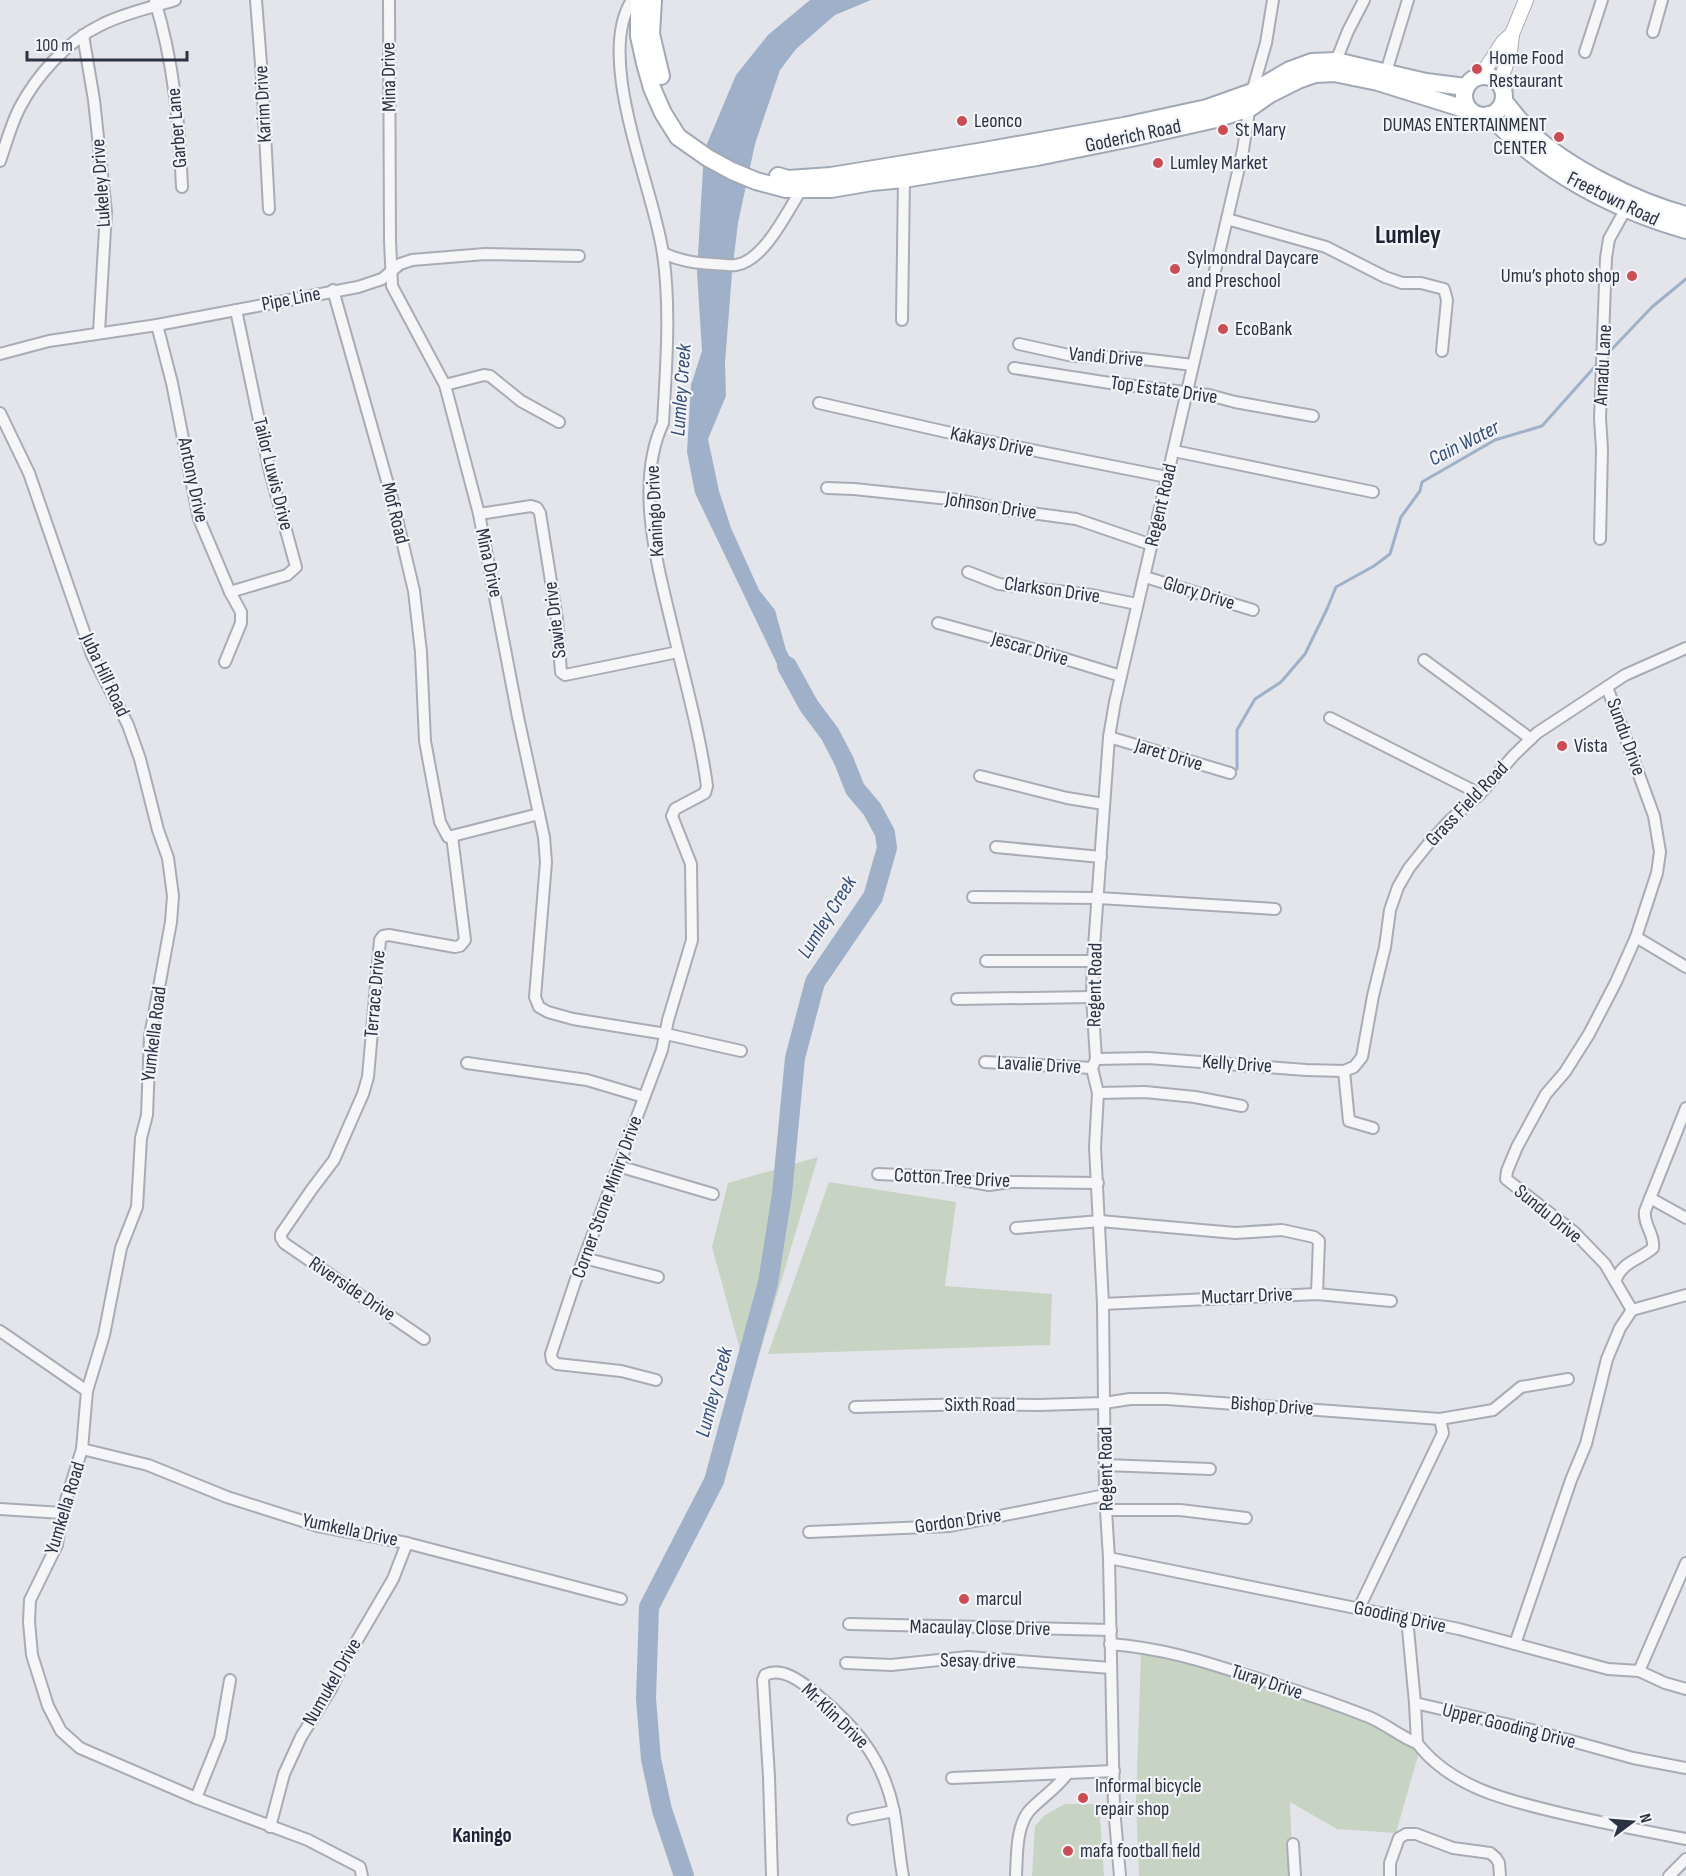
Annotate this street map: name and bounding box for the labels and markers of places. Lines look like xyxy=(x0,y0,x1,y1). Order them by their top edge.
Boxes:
place label: Home Food Restaurant xyxy=(1489,46,1564,93)
marker: Home Food Restaurant xyxy=(1470,62,1484,76)
place label: Leonco xyxy=(974,109,1022,133)
place label: DUMAS ENTERTAINMENT CENTER xyxy=(1383,113,1547,160)
marker: Leonco xyxy=(955,114,969,128)
place label: St Mary xyxy=(1235,118,1286,142)
marker: St Mary xyxy=(1216,123,1230,137)
marker: DUMAS ENTERTAINMENT CENTER xyxy=(1552,130,1566,144)
place label: Lumley Market xyxy=(1170,151,1268,175)
marker: Lumley Market xyxy=(1151,156,1165,170)
place label: Sylmondral Daycare and Preschool xyxy=(1187,246,1319,293)
marker: Sylmondral Daycare and Preschool xyxy=(1168,262,1182,276)
place label: Umu’s photo shop xyxy=(1501,264,1620,288)
marker: Umu’s photo shop xyxy=(1625,269,1639,283)
place label: EcoBank xyxy=(1235,317,1293,341)
marker: EcoBank xyxy=(1216,322,1230,336)
place label: Vista xyxy=(1574,734,1608,758)
marker: Vista xyxy=(1555,739,1569,753)
place label: marcul xyxy=(976,1587,1022,1611)
marker: marcul xyxy=(957,1592,971,1606)
place label: Informal bicycle repair shop xyxy=(1095,1774,1202,1821)
marker: Informal bicycle repair shop xyxy=(1076,1791,1090,1805)
place label: mafa football field xyxy=(1080,1839,1200,1863)
marker: mafa football field xyxy=(1061,1844,1075,1858)

